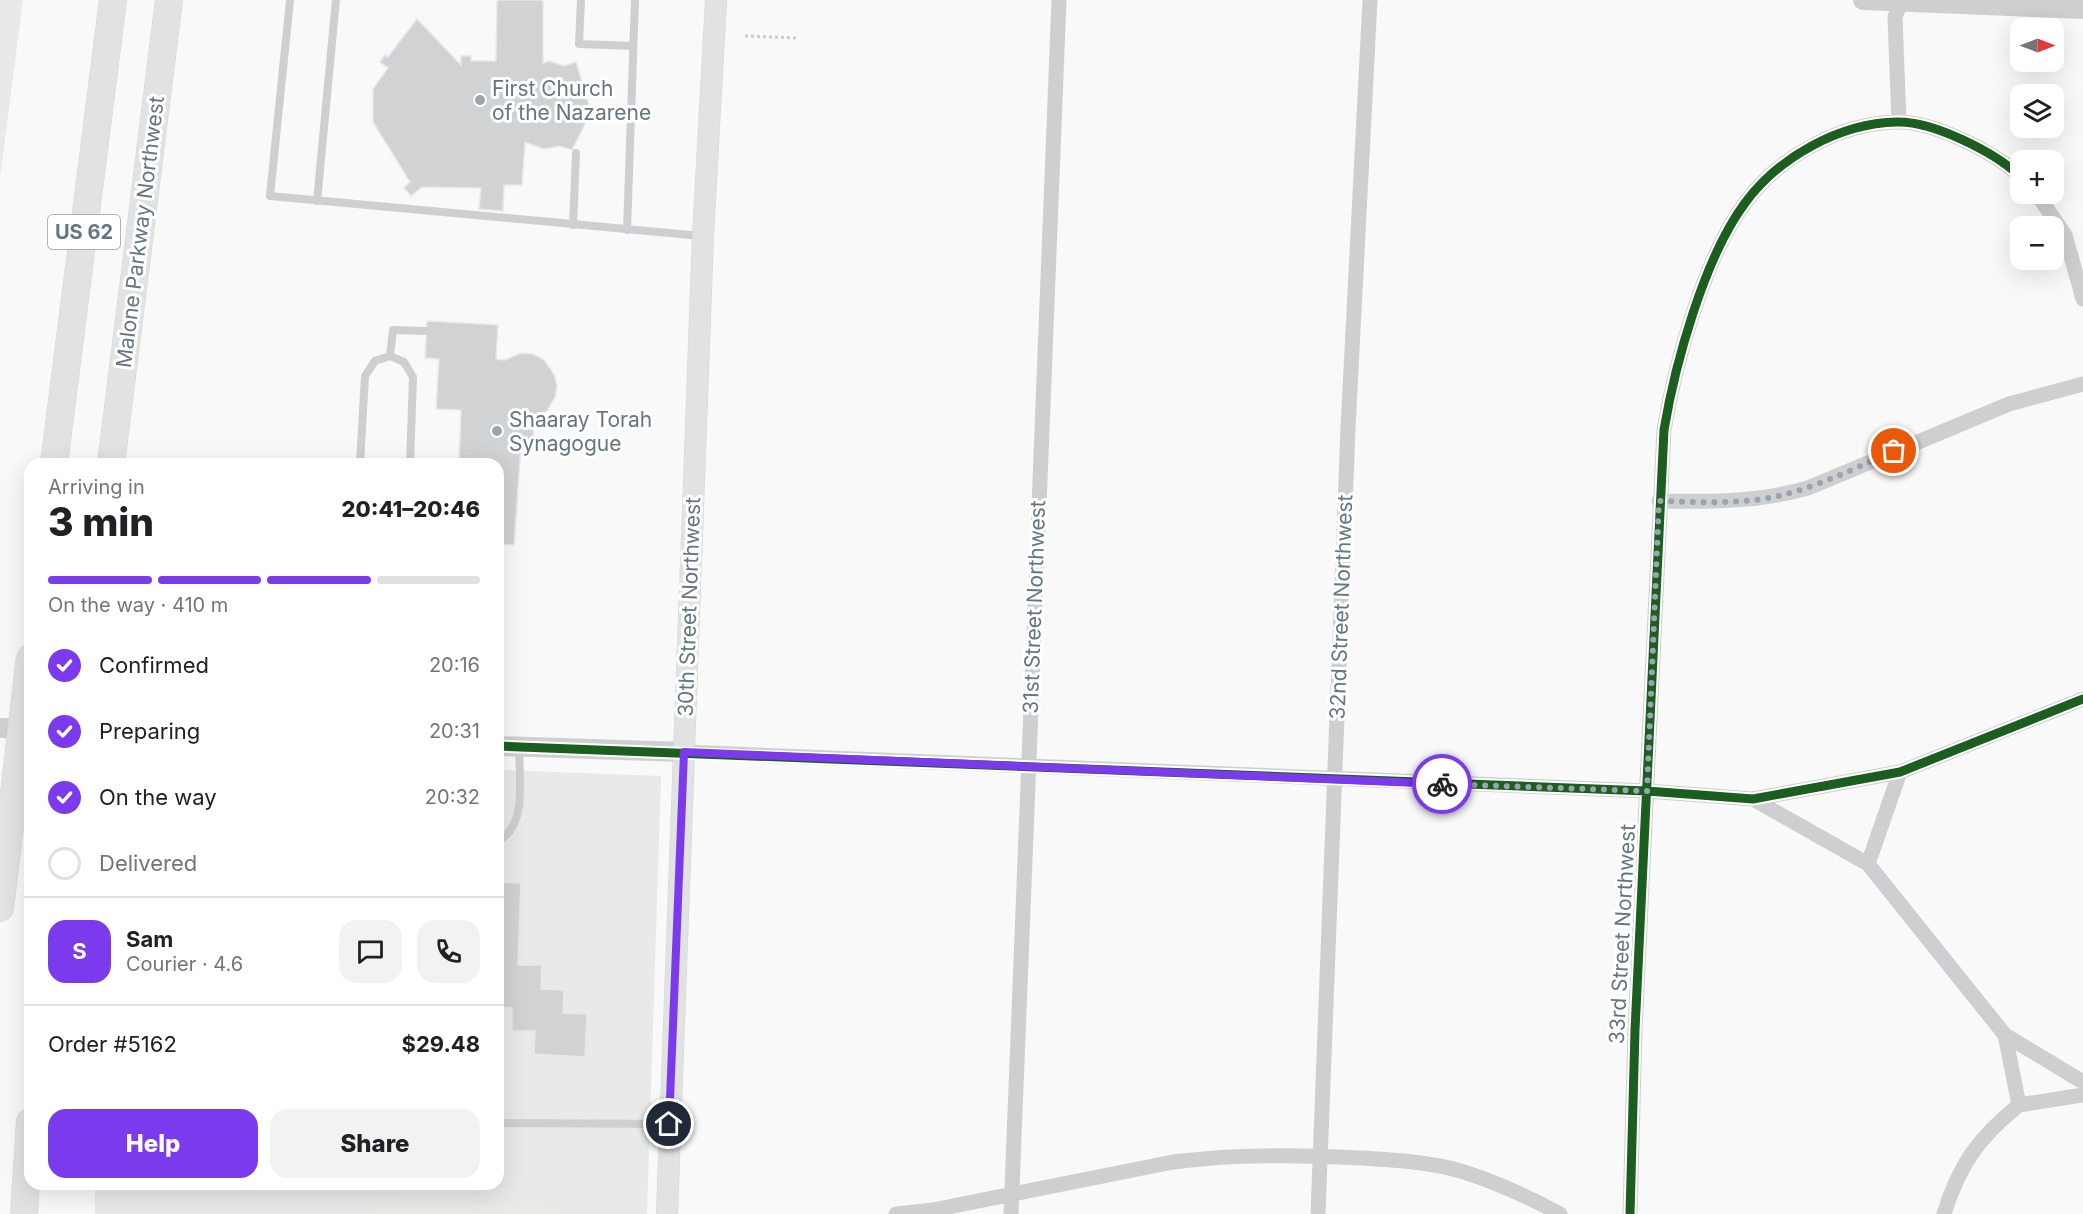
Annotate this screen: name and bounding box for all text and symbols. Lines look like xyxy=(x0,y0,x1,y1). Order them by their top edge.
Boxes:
north arrow xyxy=(2010,18,2064,72)
map controls xyxy=(2010,18,2064,270)
place label: First Church of the Nazarene xyxy=(492,76,651,125)
button: layers xyxy=(2010,84,2064,138)
marker: First Church of the Nazarene xyxy=(473,93,487,107)
street label: Malone Parkway Northwest xyxy=(111,95,169,369)
button: + xyxy=(2010,150,2064,204)
road number: US 62 xyxy=(48,215,120,249)
button: − xyxy=(2010,216,2064,270)
place label: Shaaray Torah Synagogue xyxy=(509,407,652,456)
marker: Shaaray Torah Synagogue xyxy=(490,424,504,438)
pin xyxy=(1868,425,1919,476)
icon: bag xyxy=(1877,434,1910,467)
text: Arriving in xyxy=(48,475,145,499)
street label: 32nd Street Northwest xyxy=(1325,494,1357,720)
text: 20:41–20:46 xyxy=(341,496,480,522)
street label: 30th Street Northwest xyxy=(673,497,705,717)
text: 3 min xyxy=(48,498,154,545)
street label: 31st Street Northwest xyxy=(1018,500,1050,714)
text: On the way · 410 m xyxy=(48,593,228,617)
icon: check xyxy=(48,649,81,682)
text: Confirmed xyxy=(99,652,209,678)
text: 20:16 xyxy=(429,653,480,677)
icon: check xyxy=(48,715,81,748)
text: Preparing xyxy=(99,718,200,744)
text: 20:31 xyxy=(429,719,480,743)
courier xyxy=(1412,754,1472,814)
icon: bike xyxy=(1426,768,1459,801)
icon: check xyxy=(48,781,81,814)
text: On the way xyxy=(99,784,217,810)
text: 20:32 xyxy=(425,785,480,809)
street label: 33rd Street Northwest xyxy=(1604,823,1640,1045)
text: Delivered xyxy=(99,850,197,876)
button: chat xyxy=(339,920,402,983)
button: phone xyxy=(417,920,480,983)
text: Sam xyxy=(126,926,173,952)
text: S xyxy=(72,938,87,964)
text: Courier · 4.6 xyxy=(126,952,243,976)
text: Order #5162 xyxy=(48,1031,177,1057)
text: $29.48 xyxy=(402,1031,480,1057)
pin xyxy=(643,1098,694,1149)
icon: home xyxy=(652,1107,685,1140)
button: Help xyxy=(48,1109,258,1178)
button: Share xyxy=(270,1109,480,1178)

